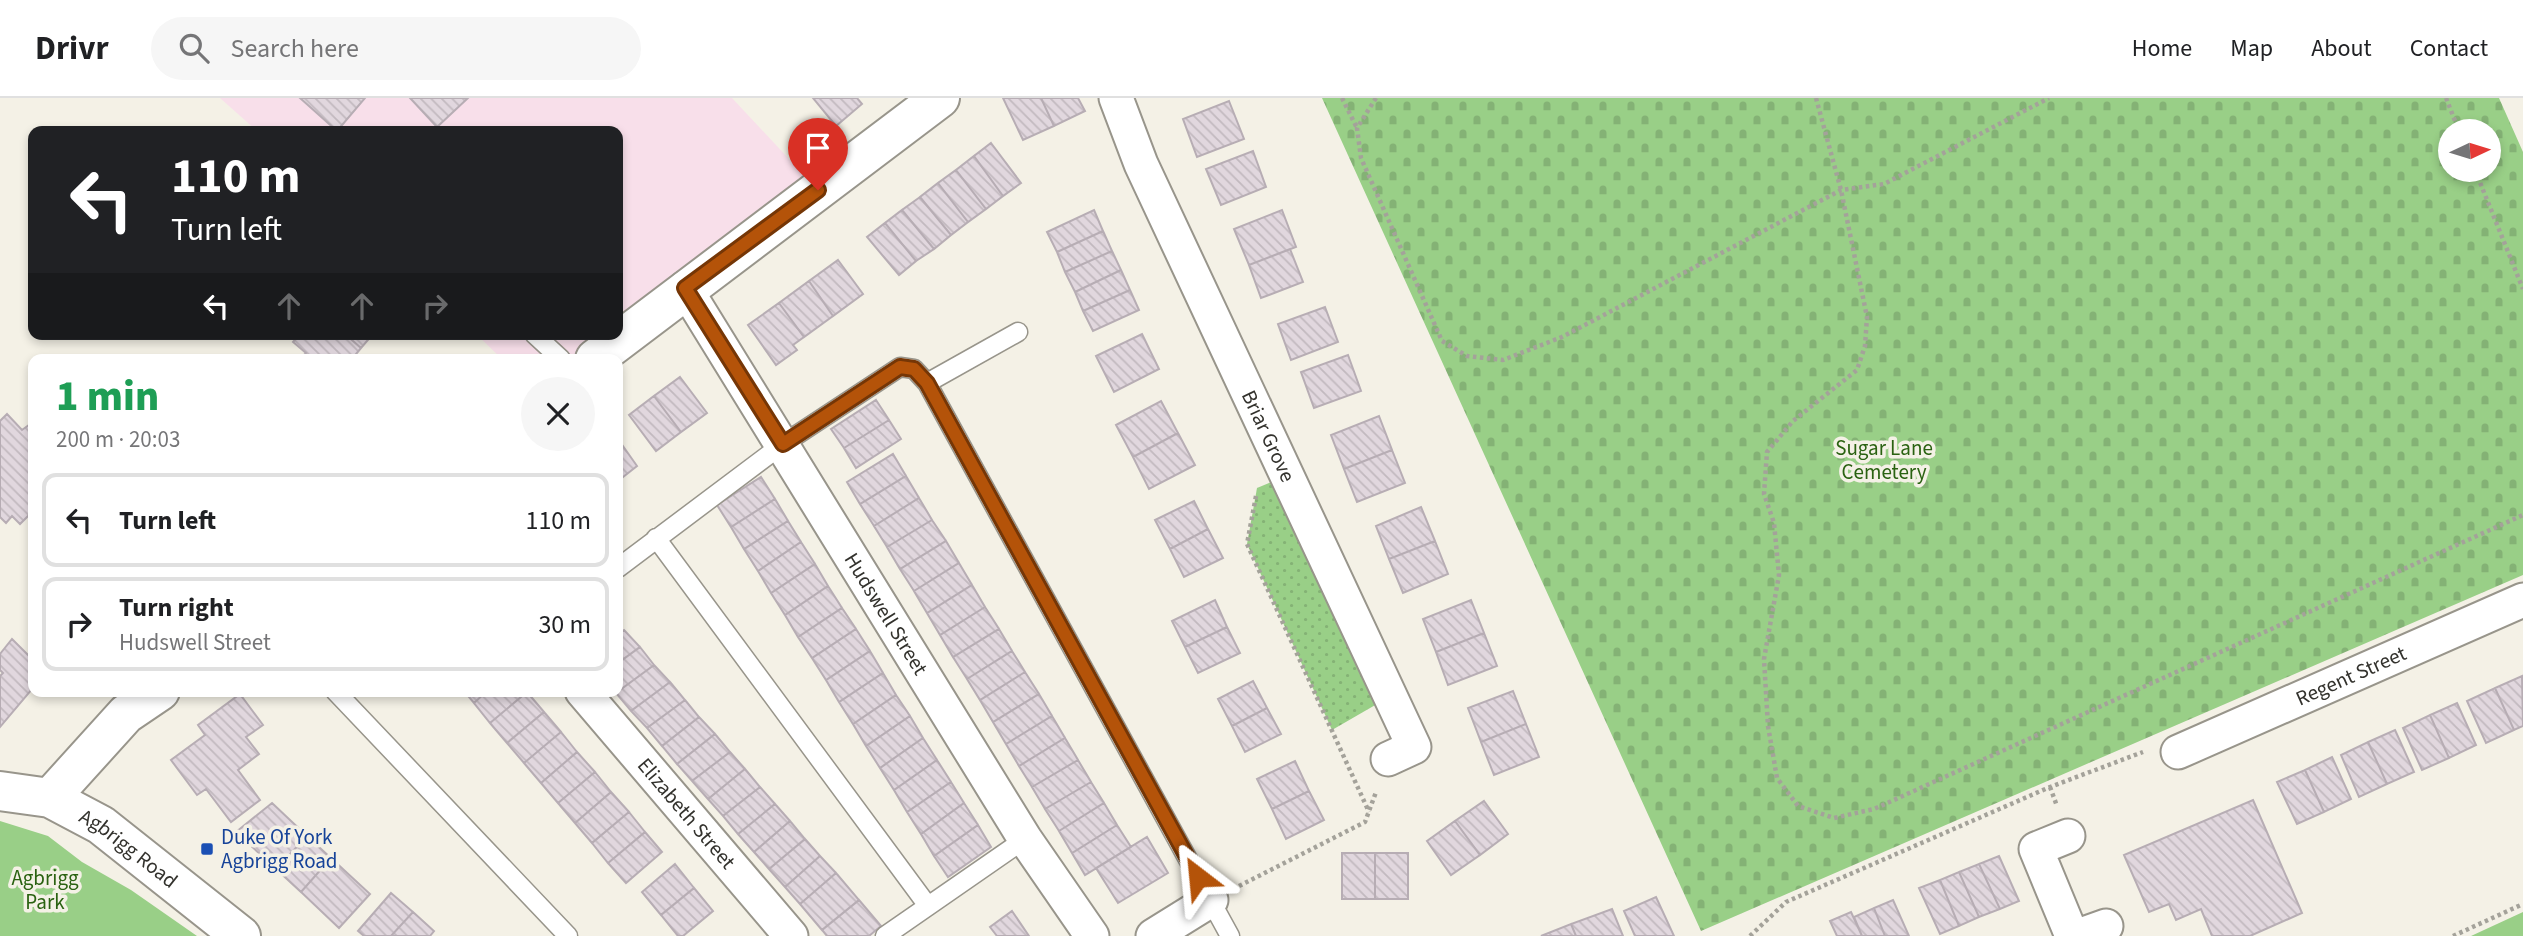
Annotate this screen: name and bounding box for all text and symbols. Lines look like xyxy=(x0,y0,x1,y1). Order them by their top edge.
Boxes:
search box xyxy=(151,17,641,80)
text: Drivr xyxy=(35,25,109,72)
icon: search xyxy=(175,29,213,67)
text: Search here xyxy=(231,30,359,67)
text: Home xyxy=(2132,31,2192,66)
text: Map xyxy=(2230,31,2273,66)
text: About xyxy=(2311,31,2372,66)
text: Contact xyxy=(2410,31,2488,66)
pin xyxy=(788,118,848,190)
north arrow xyxy=(2438,119,2501,182)
map controls xyxy=(2438,119,2501,182)
icon: arrive xyxy=(799,129,837,167)
text: 110 m xyxy=(171,142,300,212)
icon: left xyxy=(56,154,147,245)
text: Turn left xyxy=(171,207,282,253)
icon: left xyxy=(197,287,235,325)
icon: ahead xyxy=(270,287,308,325)
icon: ahead xyxy=(343,287,381,325)
icon: right xyxy=(416,287,454,325)
text: 1 min xyxy=(56,367,159,427)
button: close xyxy=(521,377,595,451)
street label: Briar Grove xyxy=(1234,385,1303,487)
text: 200 m · 20:03 xyxy=(56,423,180,456)
park label: Sugar Lane Cemetery xyxy=(1835,433,1933,487)
icon: left xyxy=(60,501,98,539)
text: Turn left xyxy=(119,502,216,539)
text: 110 m xyxy=(525,502,591,539)
street label: Hudswell Street xyxy=(837,547,935,681)
text: Turn right xyxy=(119,589,234,626)
icon: right xyxy=(60,605,98,643)
text: 30 m xyxy=(538,606,591,643)
text: Hudswell Street xyxy=(119,626,271,659)
street label: Regent Street xyxy=(2291,638,2411,713)
street label: Elizabeth Street xyxy=(630,751,743,876)
street label: Agbrigg Road xyxy=(74,801,184,895)
place label: Duke Of York Agbrigg Road xyxy=(221,822,338,876)
position arrow xyxy=(1161,840,1235,914)
marker: Duke Of York Agbrigg Road xyxy=(199,841,215,857)
park label: Agbrigg Park xyxy=(11,863,79,917)

